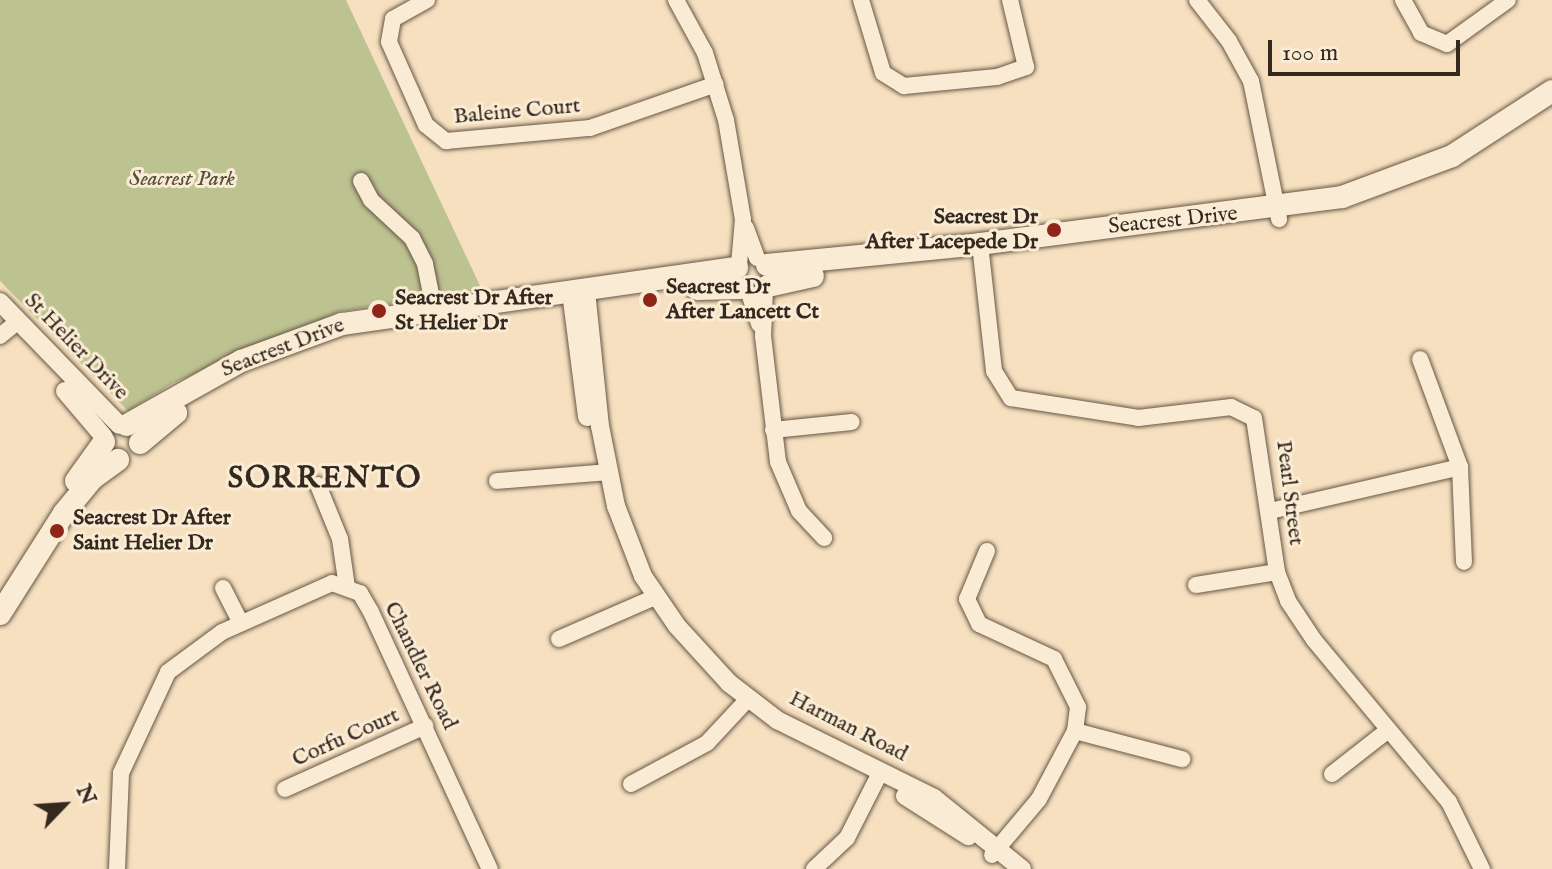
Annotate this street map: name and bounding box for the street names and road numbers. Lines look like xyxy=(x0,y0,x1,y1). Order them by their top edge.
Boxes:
street label: Baleine Court xyxy=(453,93,581,131)
street label: Seacrest Drive xyxy=(1107,201,1239,241)
street label: St Helier Drive xyxy=(18,288,134,406)
street label: Seacrest Drive xyxy=(218,312,348,384)
street label: Pearl Street xyxy=(1269,439,1309,547)
street label: Chandler Road xyxy=(378,598,462,734)
street label: Harman Road xyxy=(784,686,912,768)
street label: Corfu Court xyxy=(288,703,404,773)

